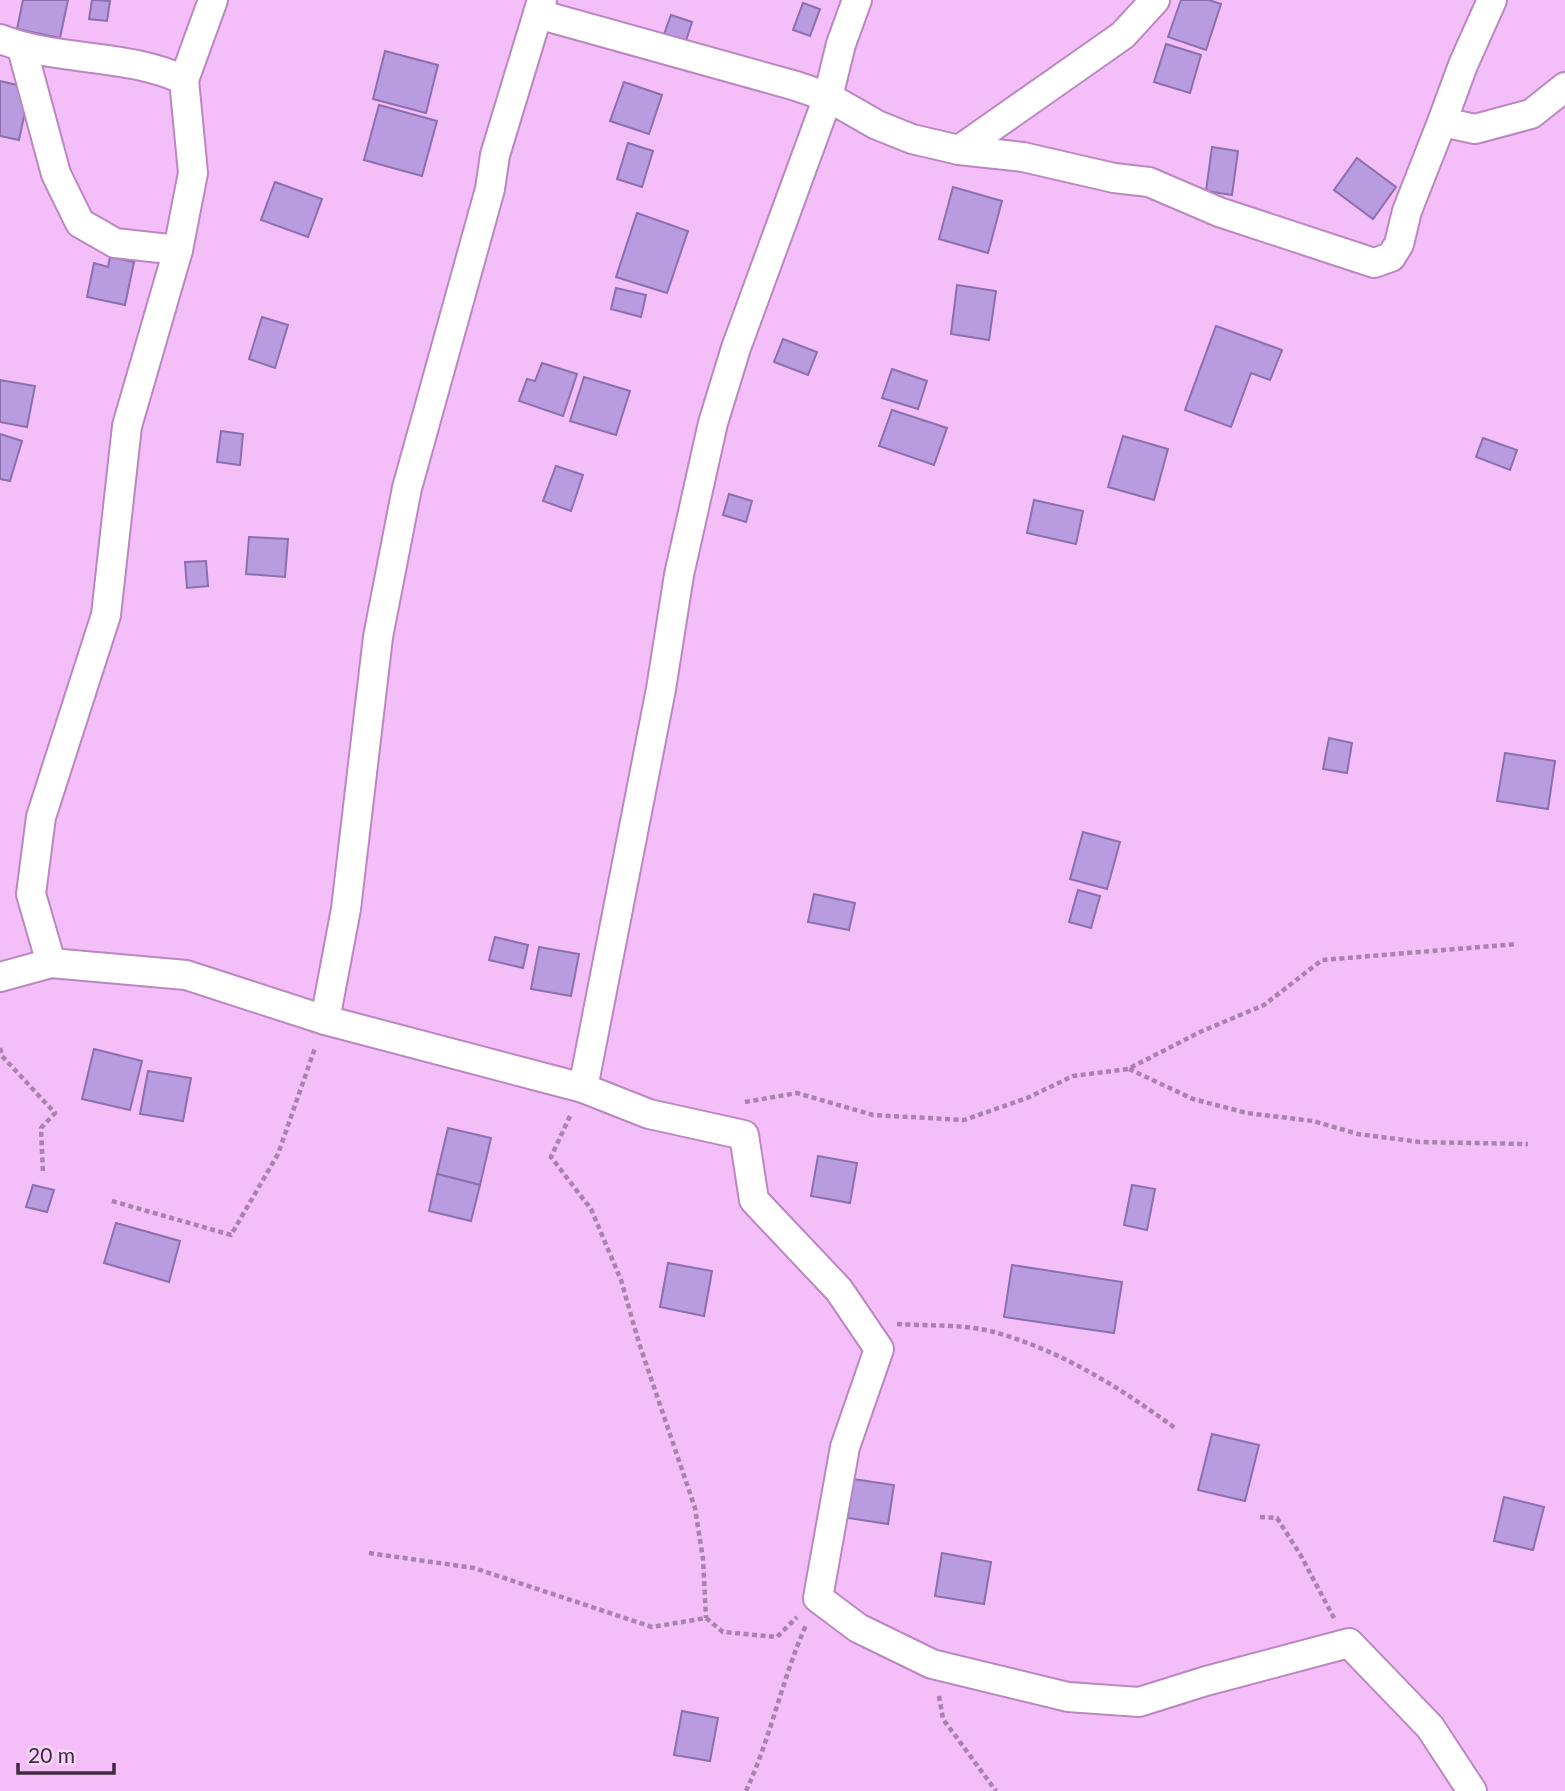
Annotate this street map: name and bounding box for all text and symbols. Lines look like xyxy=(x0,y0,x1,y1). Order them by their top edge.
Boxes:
scale bar xyxy=(18,1732,114,1776)
text: 20 m xyxy=(28,1742,75,1767)

